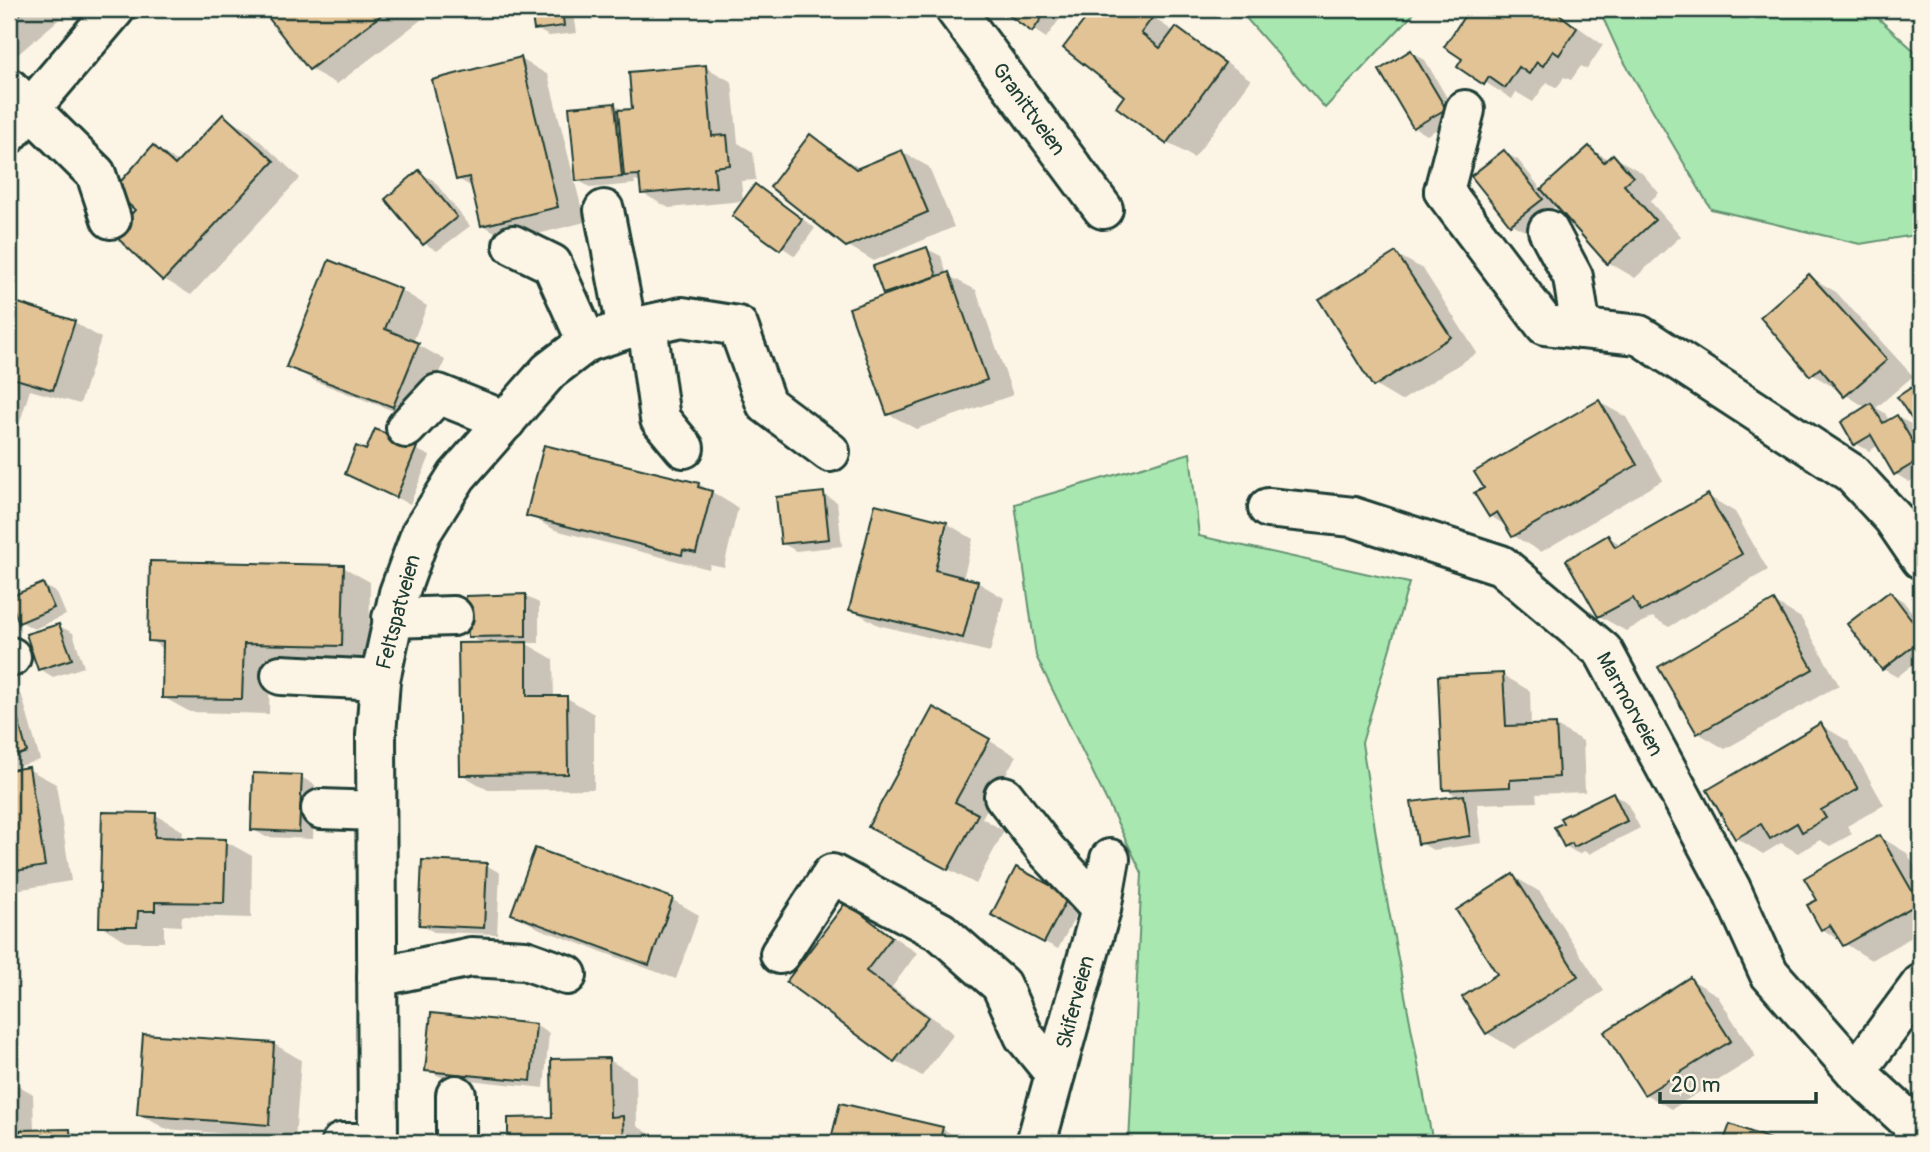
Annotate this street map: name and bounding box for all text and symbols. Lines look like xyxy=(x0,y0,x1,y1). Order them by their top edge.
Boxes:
street label: Granittveien xyxy=(986,57,1071,161)
street label: Feltspatveien xyxy=(370,552,427,673)
street label: Marmorveien xyxy=(1590,647,1669,761)
street label: Skiferveien xyxy=(1050,953,1101,1052)
scale bar xyxy=(1660,1061,1816,1105)
text: 20 m xyxy=(1671,1072,1720,1099)

